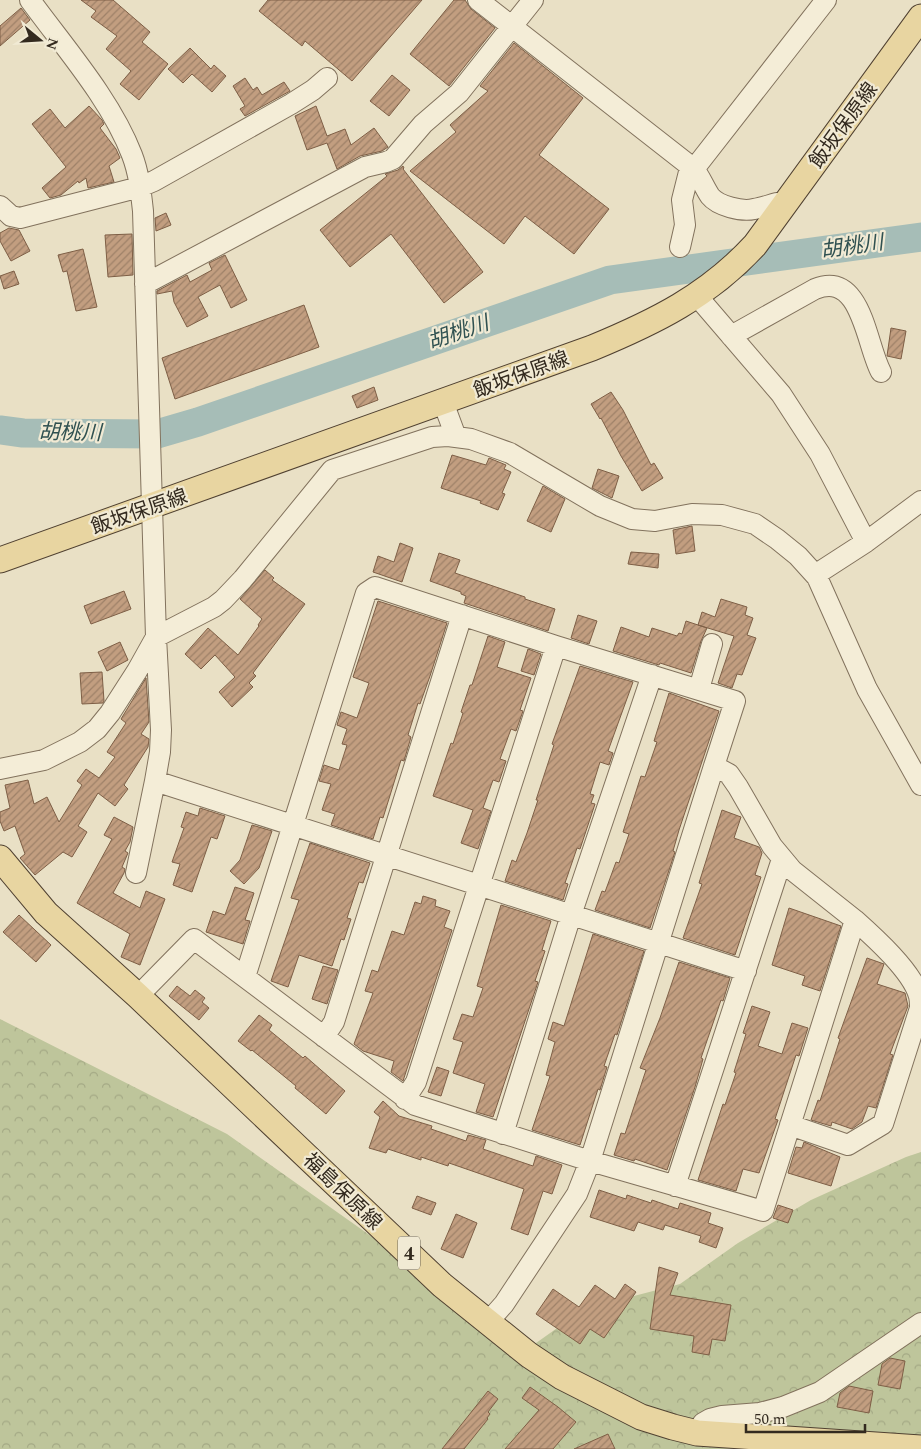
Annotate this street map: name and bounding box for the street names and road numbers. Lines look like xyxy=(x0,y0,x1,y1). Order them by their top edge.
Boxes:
street label: 飯坂保原線 xyxy=(802,76,885,175)
street label: 飯坂保原線 xyxy=(469,344,573,406)
street label: 飯坂保原線 xyxy=(87,481,191,542)
street label: 福島保原線 xyxy=(296,1146,389,1237)
road number: 4 xyxy=(398,1236,420,1270)

